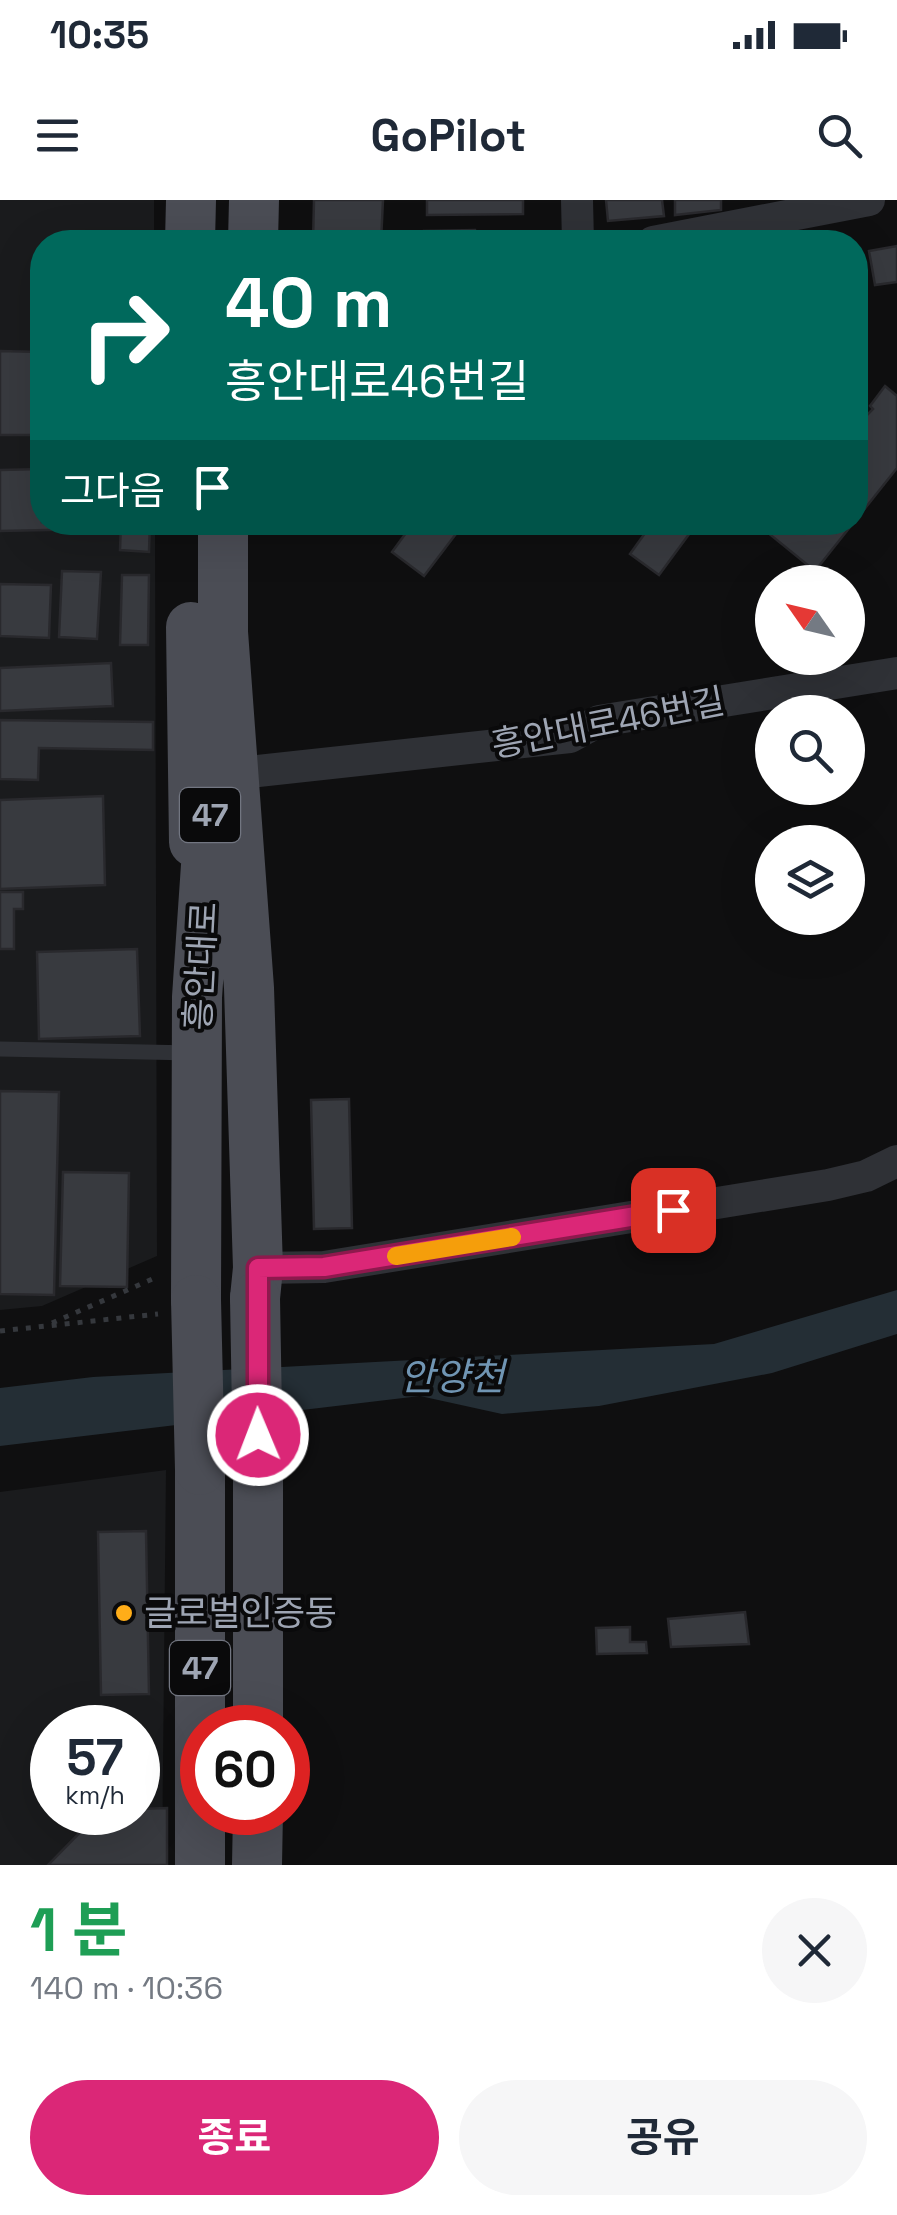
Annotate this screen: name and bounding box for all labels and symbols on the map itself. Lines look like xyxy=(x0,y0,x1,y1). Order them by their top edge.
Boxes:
north arrow xyxy=(755,565,865,675)
street label: 흥안대로46번길 xyxy=(488,679,728,767)
road number: 47 xyxy=(180,788,240,842)
street label: 흥안대로 xyxy=(176,901,226,1031)
pin xyxy=(631,1168,716,1253)
water label: 안양천 xyxy=(400,1353,508,1401)
position arrow xyxy=(206,1383,310,1487)
place label: 글로벌인증동 xyxy=(144,1591,337,1635)
marker: 글로벌인증동 xyxy=(113,1602,135,1624)
road number: 47 xyxy=(170,1641,230,1695)
speed limit sign: 60 xyxy=(180,1705,310,1835)

